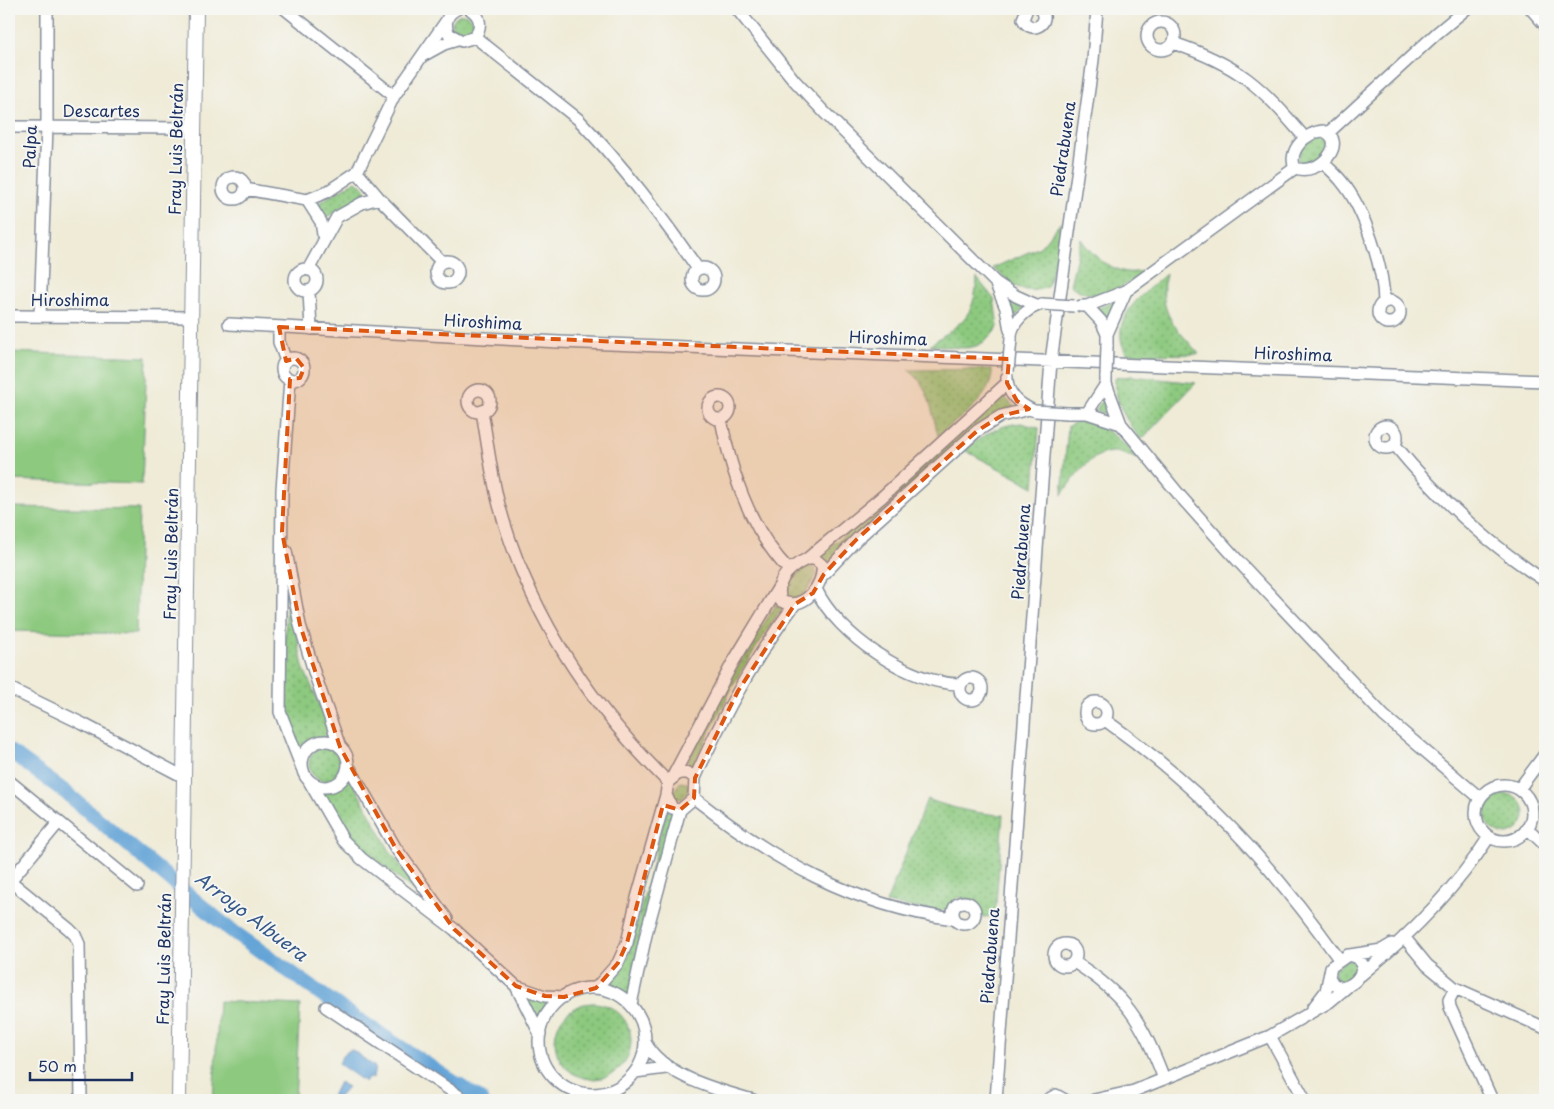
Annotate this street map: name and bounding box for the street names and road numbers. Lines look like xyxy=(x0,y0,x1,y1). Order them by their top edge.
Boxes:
street label: Fray Luis Beltrán xyxy=(162,83,188,215)
street label: Descartes xyxy=(62,98,140,122)
street label: Piedrabuena xyxy=(1043,99,1081,198)
street label: Palpa xyxy=(16,125,42,169)
street label: Hiroshima xyxy=(31,287,109,311)
street label: Hiroshima xyxy=(443,307,523,335)
street label: Hiroshima xyxy=(848,324,928,350)
street label: Hiroshima xyxy=(1253,340,1333,366)
street label: Fray Luis Beltrán xyxy=(157,488,183,620)
street label: Piedrabuena xyxy=(1005,503,1035,601)
street label: Fray Luis Beltrán xyxy=(150,893,176,1025)
street label: Piedrabuena xyxy=(974,907,1004,1005)

